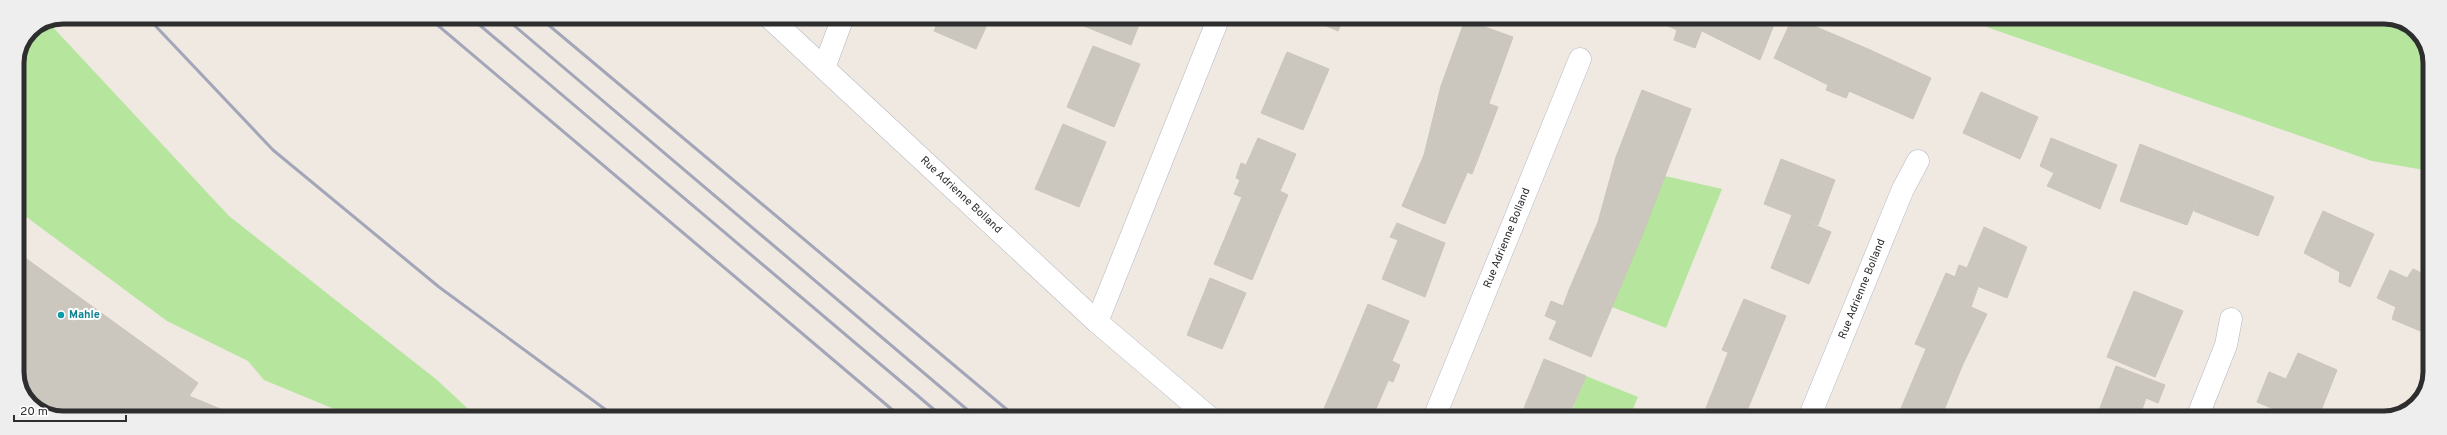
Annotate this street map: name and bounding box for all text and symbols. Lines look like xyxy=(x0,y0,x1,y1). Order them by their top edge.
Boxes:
street label: Rue Adrienne Bolland xyxy=(917,153,1005,237)
street label: Rue Adrienne Bolland xyxy=(1481,186,1533,290)
street label: Rue Adrienne Bolland xyxy=(1836,237,1888,341)
place label: Mahle xyxy=(69,308,100,322)
marker: Mahle xyxy=(56,310,66,320)
scale bar xyxy=(14,397,126,423)
text: 20 m xyxy=(20,404,48,420)

